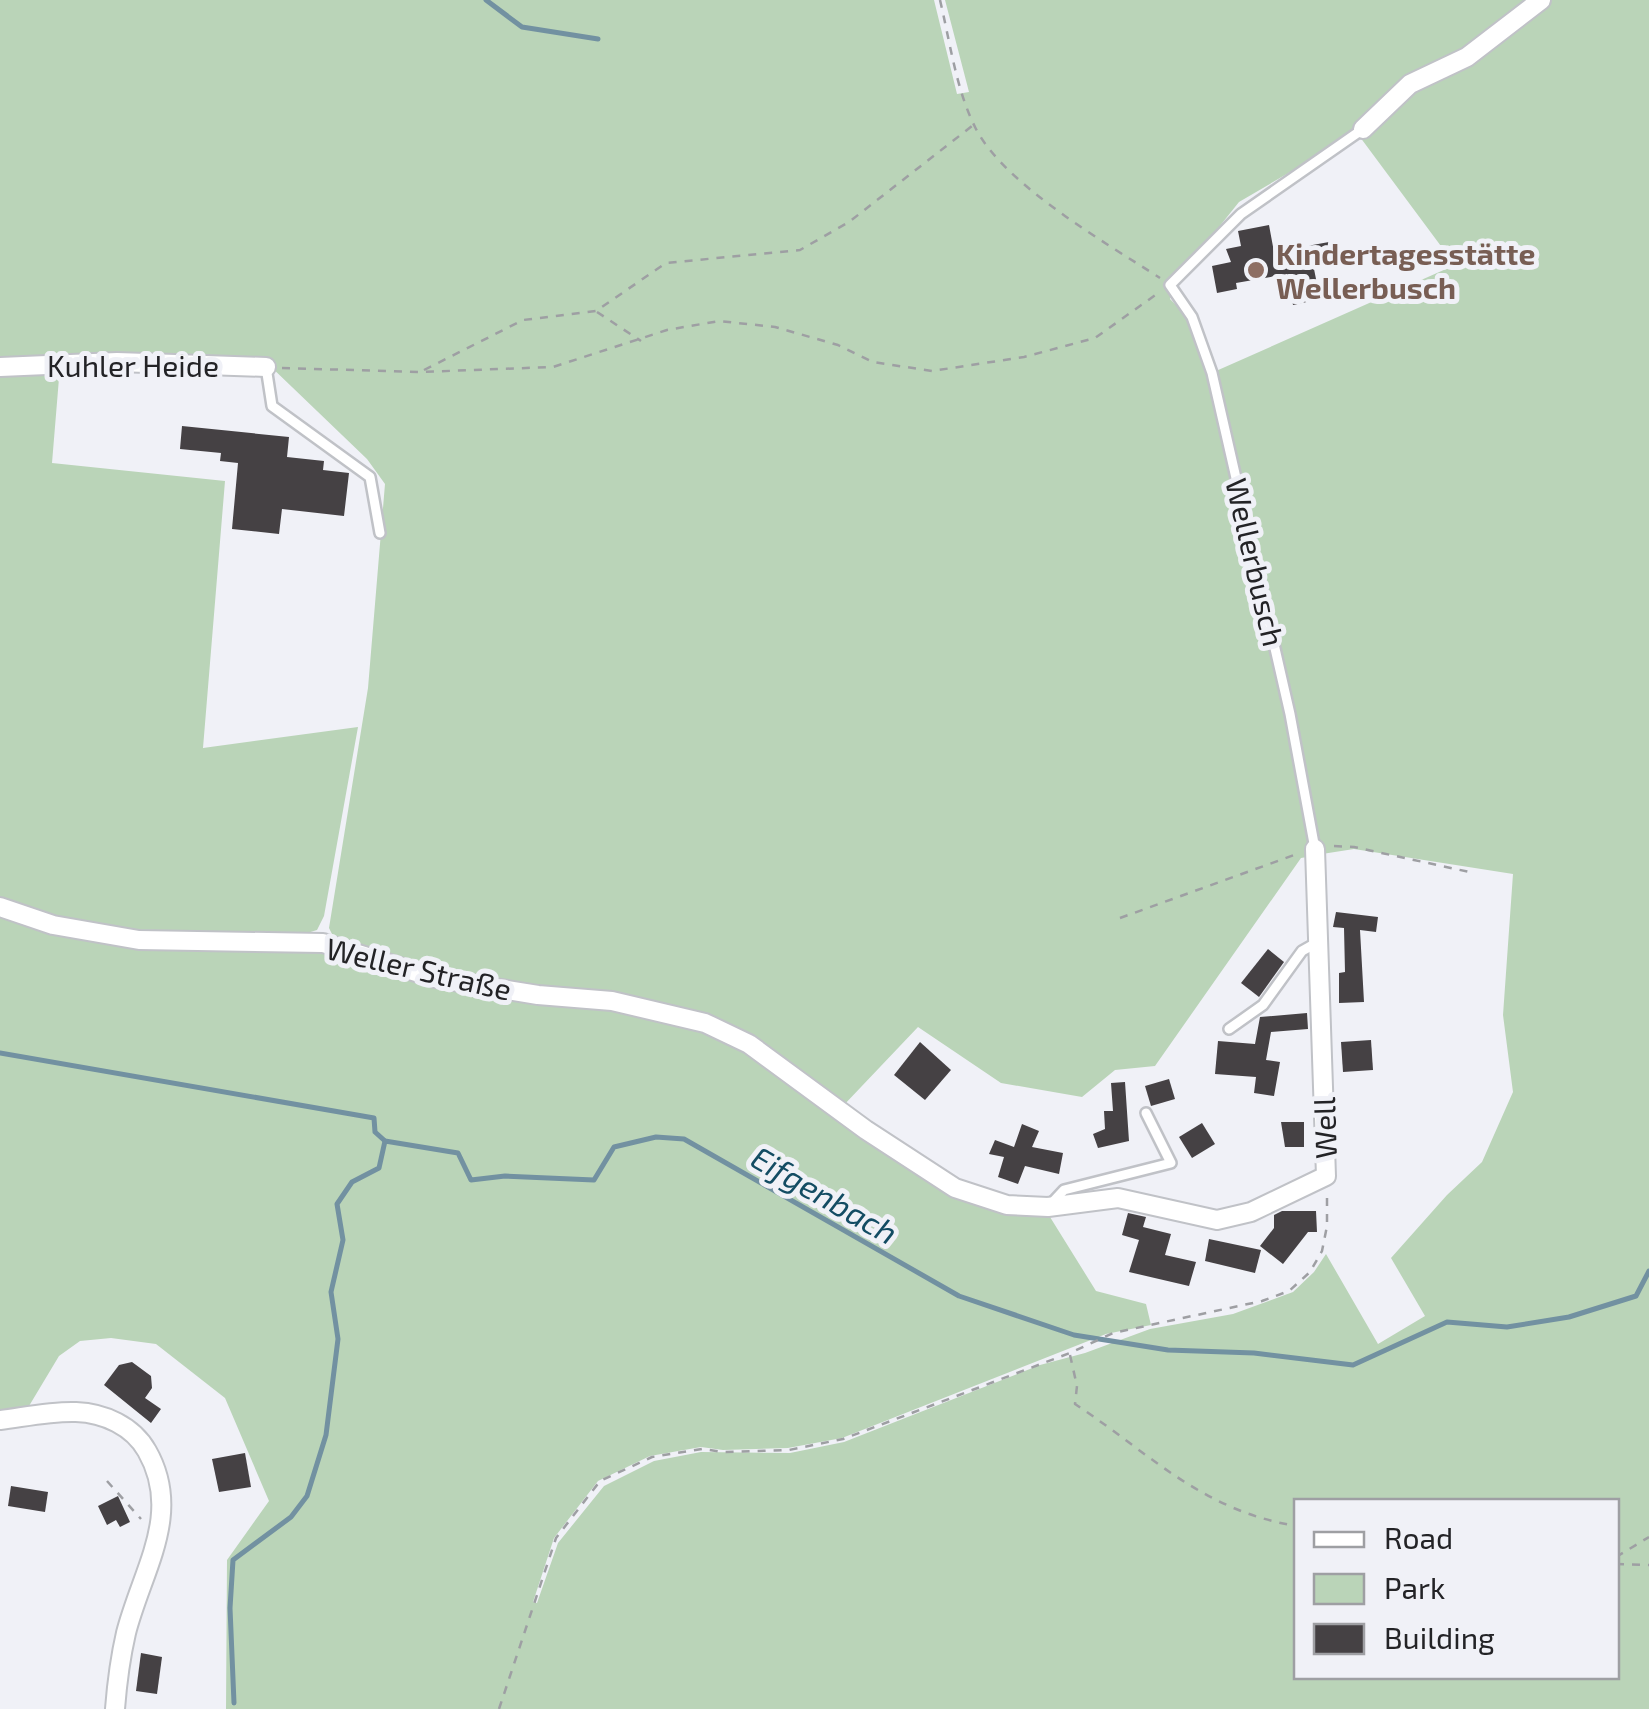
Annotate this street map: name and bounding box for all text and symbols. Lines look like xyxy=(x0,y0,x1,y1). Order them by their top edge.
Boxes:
place label: Kindertagesstätte Wellerbusch xyxy=(1276,235,1535,305)
marker: Kindertagesstätte Wellerbusch xyxy=(1245,259,1267,281)
street label: Kuhler Heide xyxy=(47,347,219,383)
street label: Wellerbusch xyxy=(1219,474,1293,650)
street label: Weller Straße xyxy=(323,929,515,1007)
street label: Well xyxy=(1305,1096,1343,1160)
water label: Eifgenbach xyxy=(745,1137,905,1252)
legend xyxy=(1294,1499,1619,1679)
text: Road xyxy=(1384,1519,1453,1555)
text: Park xyxy=(1384,1569,1445,1605)
text: Building xyxy=(1384,1619,1495,1655)

